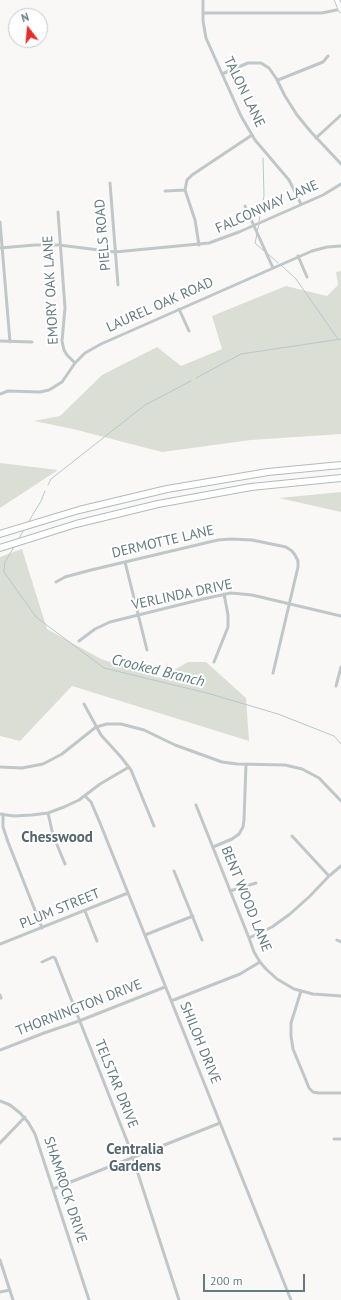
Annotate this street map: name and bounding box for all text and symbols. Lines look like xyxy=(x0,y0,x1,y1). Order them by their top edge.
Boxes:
north arrow xyxy=(8,8,48,48)
text: N xyxy=(20,10,30,25)
street label: TALON LANE xyxy=(220,54,268,130)
street label: FALCONWAY LANE xyxy=(213,177,321,237)
street label: PIELS ROAD xyxy=(91,198,115,272)
street label: EMORY OAK LANE xyxy=(40,235,62,345)
street label: LAUREL OAK ROAD xyxy=(104,274,216,336)
street label: DERMOTTE LANE xyxy=(110,522,216,562)
street label: VERLINDA DRIVE xyxy=(130,576,234,614)
water label: Crooked Branch xyxy=(110,651,206,691)
district label: Chesswood xyxy=(21,829,93,847)
street label: BENT WOOD LANE xyxy=(217,844,275,954)
street label: PLUM STREET xyxy=(17,885,103,933)
street label: THORNINGTON DRIVE xyxy=(14,976,144,1040)
street label: SHILOH DRIVE xyxy=(176,1000,224,1086)
street label: TELSTAR DRIVE xyxy=(91,1037,141,1131)
street label: SHAMROCK DRIVE xyxy=(40,1135,90,1245)
district label: Centralia Gardens xyxy=(106,1141,164,1176)
scale bar xyxy=(205,1266,307,1292)
text: 200 m xyxy=(210,1273,243,1288)

